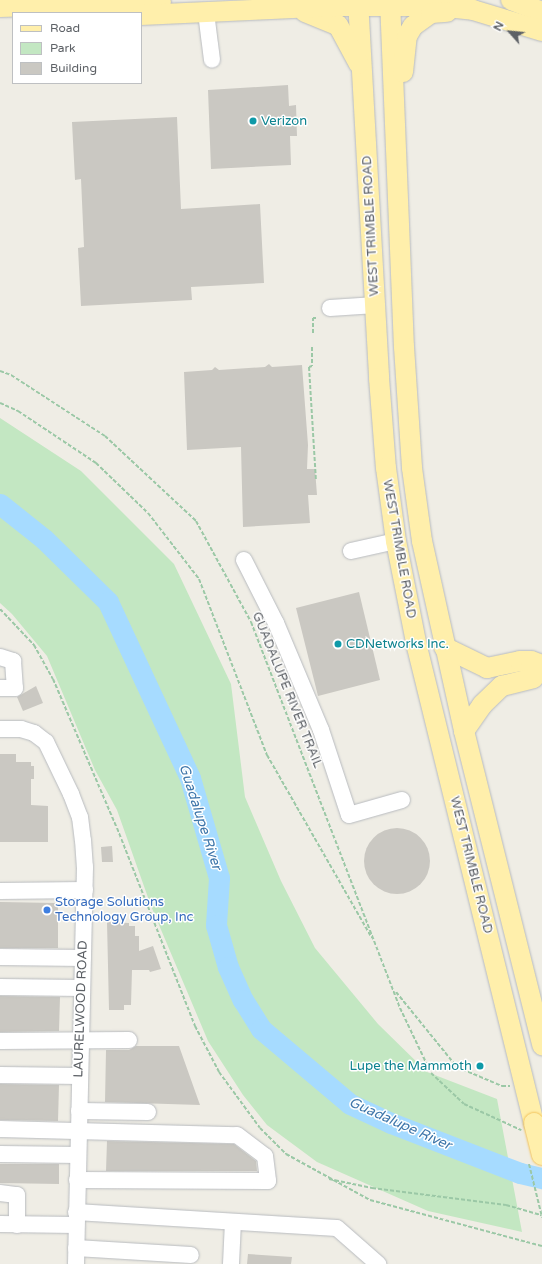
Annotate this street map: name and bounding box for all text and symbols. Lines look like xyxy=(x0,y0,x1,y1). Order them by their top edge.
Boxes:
legend xyxy=(12,12,142,84)
north arrow xyxy=(490,12,530,52)
text: N xyxy=(491,19,507,33)
text: Road xyxy=(50,21,80,35)
text: Park xyxy=(50,41,76,55)
text: Building xyxy=(50,61,97,75)
place label: Verizon xyxy=(261,113,307,129)
marker: Verizon xyxy=(248,116,258,126)
street label: WEST TRIMBLE ROAD xyxy=(360,155,382,297)
street label: WEST TRIMBLE ROAD xyxy=(379,478,419,620)
street label: GUADALUPE RIVER TRAIL xyxy=(249,610,325,770)
place label: CDNetworks Inc. xyxy=(346,636,449,652)
marker: CDNetworks Inc. xyxy=(333,639,343,649)
water label: Guadalupe River xyxy=(175,762,225,872)
street label: WEST TRIMBLE ROAD xyxy=(446,795,496,935)
place label: Storage Solutions Technology Group, Inc xyxy=(55,895,194,926)
marker: Storage Solutions Technology Group, Inc xyxy=(42,905,52,915)
street label: LAURELWOOD ROAD xyxy=(71,940,91,1078)
place label: Lupe the Mammoth xyxy=(350,1058,472,1074)
marker: Lupe the Mammoth xyxy=(475,1061,485,1071)
water label: Guadalupe River xyxy=(346,1094,454,1154)

